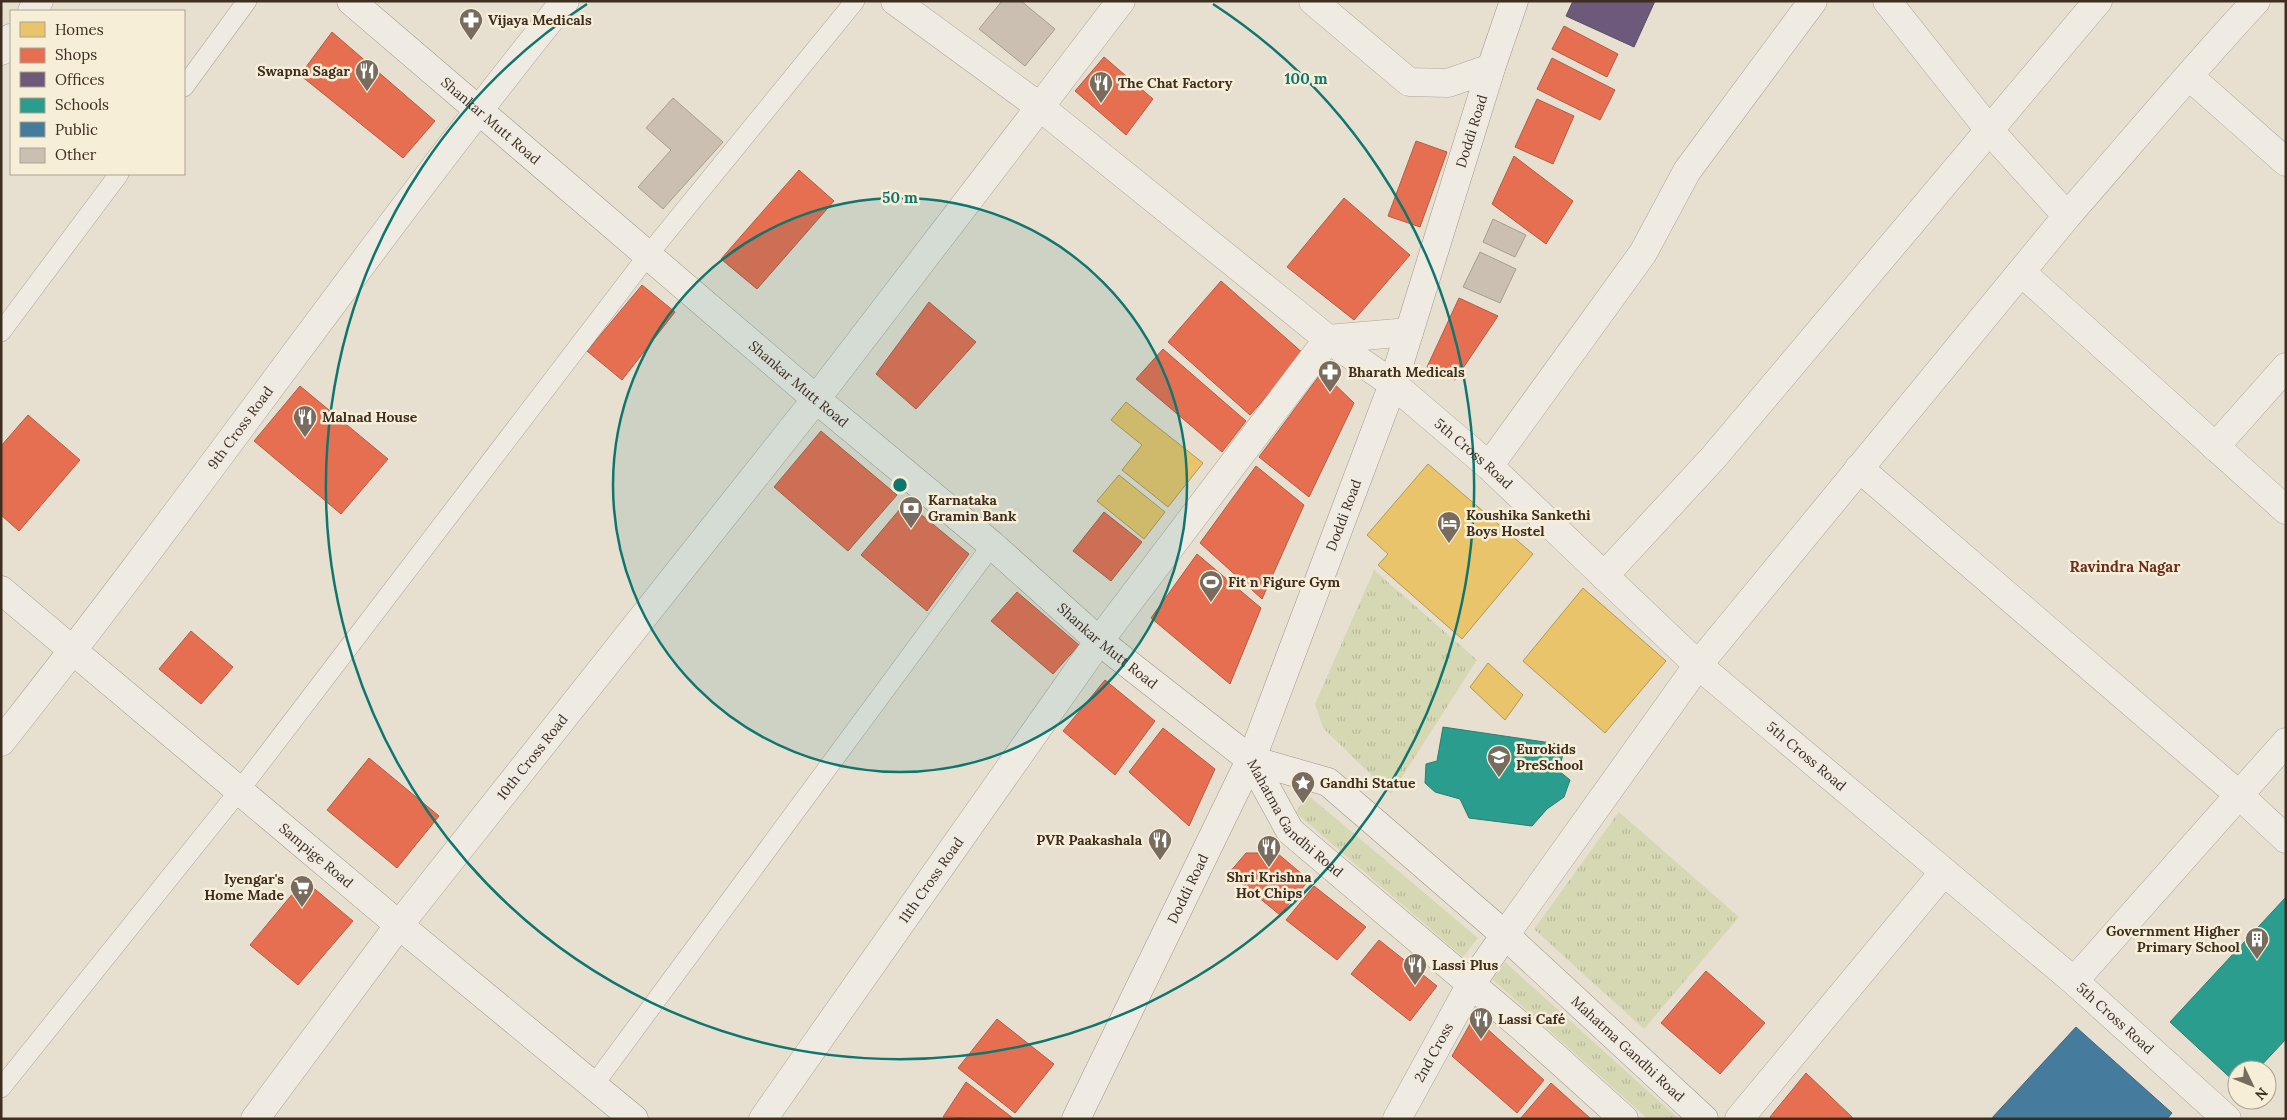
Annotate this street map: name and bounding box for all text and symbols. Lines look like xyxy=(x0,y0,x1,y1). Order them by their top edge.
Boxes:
pharmacy icon: Vijaya Medicals xyxy=(458,7,484,41)
legend xyxy=(10,10,185,175)
place label: Vijaya Medicals xyxy=(488,11,592,29)
text: Homes xyxy=(55,20,104,39)
text: Shops xyxy=(55,45,97,64)
restaurant icon: Swapna Sagar xyxy=(354,58,380,92)
place label: Swapna Sagar xyxy=(257,62,350,80)
text: 100 m xyxy=(1285,69,1328,88)
text: Offices xyxy=(55,70,105,89)
restaurant icon: The Chat Factory xyxy=(1088,70,1114,104)
street label: Shankar Mutt Road xyxy=(437,73,544,168)
place label: The Chat Factory xyxy=(1118,74,1233,92)
street label: Doddi Road xyxy=(1452,92,1491,170)
text: Schools xyxy=(55,95,109,114)
text: Public xyxy=(55,120,98,139)
text: Other xyxy=(55,145,97,164)
text: 50 m xyxy=(882,188,918,207)
street label: Shankar Mutt Road xyxy=(745,337,852,431)
pharmacy icon: Bharath Medicals xyxy=(1317,359,1343,393)
place label: Bharath Medicals xyxy=(1348,363,1465,381)
street label: 9th Cross Road xyxy=(204,383,277,473)
restaurant icon: Malnad House xyxy=(292,404,318,438)
place label: Malnad House xyxy=(322,408,418,426)
street label: 5th Cross Road xyxy=(1431,414,1516,493)
centre of rings xyxy=(891,476,909,494)
street label: Doddi Road xyxy=(1322,477,1365,554)
place label: Karnataka Gramin Bank xyxy=(928,491,1017,525)
bank icon: Karnataka Gramin Bank xyxy=(898,495,924,529)
place label: Koushika Sankethi Boys Hostel xyxy=(1466,506,1591,540)
hotel icon: Koushika Sankethi Boys Hostel xyxy=(1436,510,1462,544)
district label: Ravindra Nagar xyxy=(2070,557,2181,576)
sports icon: Fit n Figure Gym xyxy=(1198,569,1224,603)
place label: Fit n Figure Gym xyxy=(1228,573,1340,591)
street label: Shankar Mutt Road xyxy=(1054,599,1161,692)
street label: 10th Cross Road xyxy=(493,710,572,804)
street label: 5th Cross Road xyxy=(1763,718,1850,795)
place label: Eurokids PreSchool xyxy=(1516,740,1584,774)
school or university icon: Eurokids PreSchool xyxy=(1486,744,1512,778)
street label: Mahatma Gandhi Road xyxy=(1243,756,1347,881)
place icon: Gandhi Statue xyxy=(1290,770,1316,804)
place label: Gandhi Statue xyxy=(1320,774,1416,792)
street label: Sampige Road xyxy=(275,819,357,892)
restaurant icon: PVR Paakashala xyxy=(1147,827,1173,861)
place label: PVR Paakashala xyxy=(1036,831,1143,849)
street label: 11th Cross Road xyxy=(895,834,967,927)
restaurant icon: Shri Krishna Hot Chips xyxy=(1256,834,1282,868)
street label: Doddi Road xyxy=(1163,851,1212,927)
place label: Shri Krishna Hot Chips xyxy=(1227,868,1312,902)
place label: Iyengar's Home Made xyxy=(204,870,284,904)
supermarket icon: Iyengar's Home Made xyxy=(289,874,315,908)
place label: Government Higher Primary School xyxy=(2106,922,2241,956)
building icon: Government Higher Primary School xyxy=(2244,926,2270,960)
restaurant icon: Lassi Plus xyxy=(1402,952,1428,986)
place label: Lassi Plus xyxy=(1432,956,1499,974)
street label: 5th Cross Road xyxy=(2073,979,2158,1058)
street label: Mahatma Gandhi Road xyxy=(1568,992,1688,1105)
restaurant icon: Lassi Café xyxy=(1468,1006,1494,1040)
place label: Lassi Café xyxy=(1498,1010,1566,1028)
street label: 2nd Cross xyxy=(1410,1020,1457,1085)
north arrow xyxy=(2227,1060,2277,1110)
text: N xyxy=(2251,1084,2272,1104)

